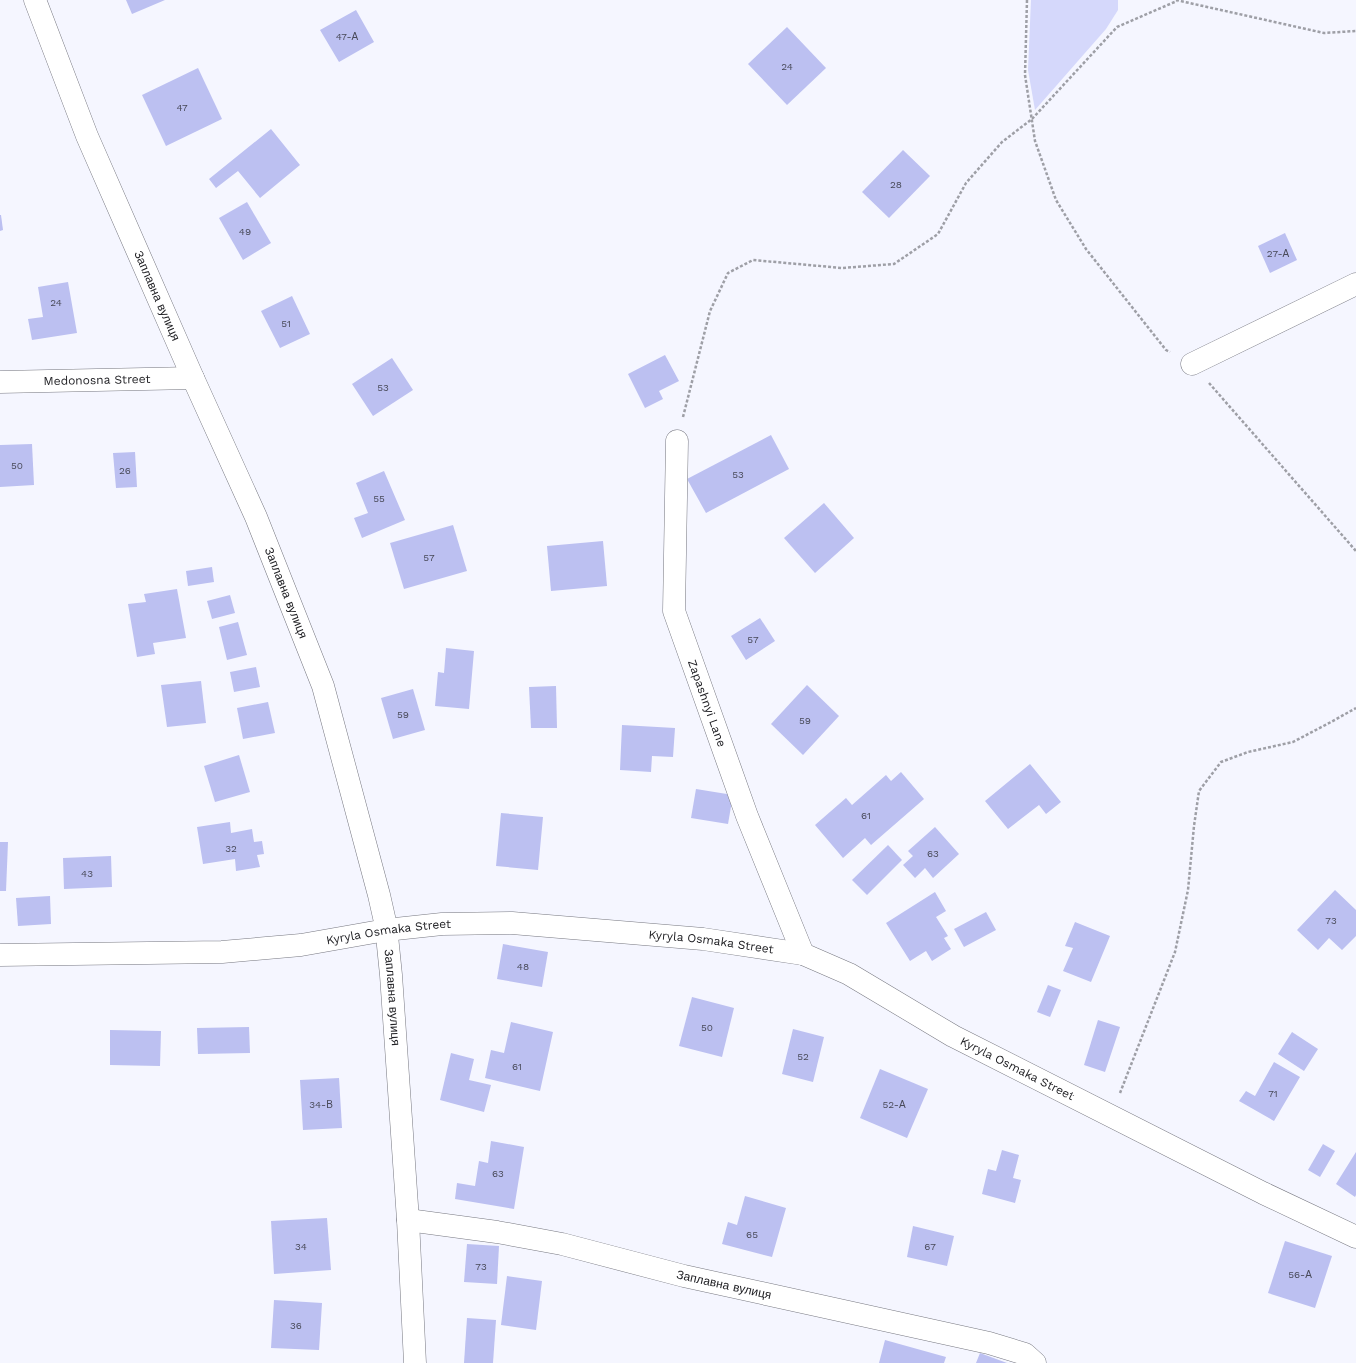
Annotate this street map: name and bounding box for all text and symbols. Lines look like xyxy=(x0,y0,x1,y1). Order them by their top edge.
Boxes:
house number: 47-А xyxy=(336,31,359,42)
house number: 24 xyxy=(781,61,793,72)
house number: 47 xyxy=(176,102,188,113)
house number: 28 xyxy=(890,179,902,190)
house number: 49 xyxy=(239,226,251,237)
house number: 27-А xyxy=(1267,248,1290,259)
street label: Заплавна вулиця xyxy=(131,249,183,343)
house number: 24 xyxy=(50,297,62,308)
house number: 51 xyxy=(281,318,291,329)
street label: Medonosna Street xyxy=(43,372,151,388)
house number: 53 xyxy=(377,382,389,393)
house number: 50 xyxy=(11,460,23,471)
house number: 26 xyxy=(119,465,131,476)
house number: 53 xyxy=(732,469,744,480)
house number: 55 xyxy=(373,493,385,504)
street label: Заплавна вулиця xyxy=(262,545,310,640)
house number: 57 xyxy=(423,552,435,563)
house number: 57 xyxy=(747,634,759,645)
street label: Zapashnyi Lane xyxy=(685,658,729,749)
house number: 59 xyxy=(397,709,409,720)
house number: 59 xyxy=(799,715,811,726)
house number: 61 xyxy=(861,810,871,821)
house number: 32 xyxy=(225,843,237,854)
house number: 63 xyxy=(927,848,939,859)
house number: 43 xyxy=(81,868,93,879)
house number: 73 xyxy=(1325,915,1337,926)
street label: Kyryla Osmaka Street xyxy=(325,917,451,947)
street label: Kyryla Osmaka Street xyxy=(648,927,775,957)
street label: Заплавна вулиця xyxy=(381,948,403,1046)
house number: 48 xyxy=(517,961,529,972)
house number: 50 xyxy=(701,1022,713,1033)
street label: Kyryla Osmaka Street xyxy=(958,1034,1077,1103)
house number: 52 xyxy=(797,1051,809,1062)
house number: 61 xyxy=(512,1061,522,1072)
house number: 71 xyxy=(1268,1088,1278,1099)
house number: 34-В xyxy=(309,1099,333,1110)
house number: 52-А xyxy=(882,1099,906,1110)
house number: 63 xyxy=(492,1168,504,1179)
house number: 65 xyxy=(746,1229,758,1240)
house number: 34 xyxy=(295,1241,307,1252)
house number: 67 xyxy=(924,1241,936,1252)
house number: 73 xyxy=(475,1261,487,1272)
street label: Заплавна вулиця xyxy=(675,1267,773,1302)
house number: 56-А xyxy=(1288,1269,1312,1280)
house number: 36 xyxy=(290,1320,302,1331)

